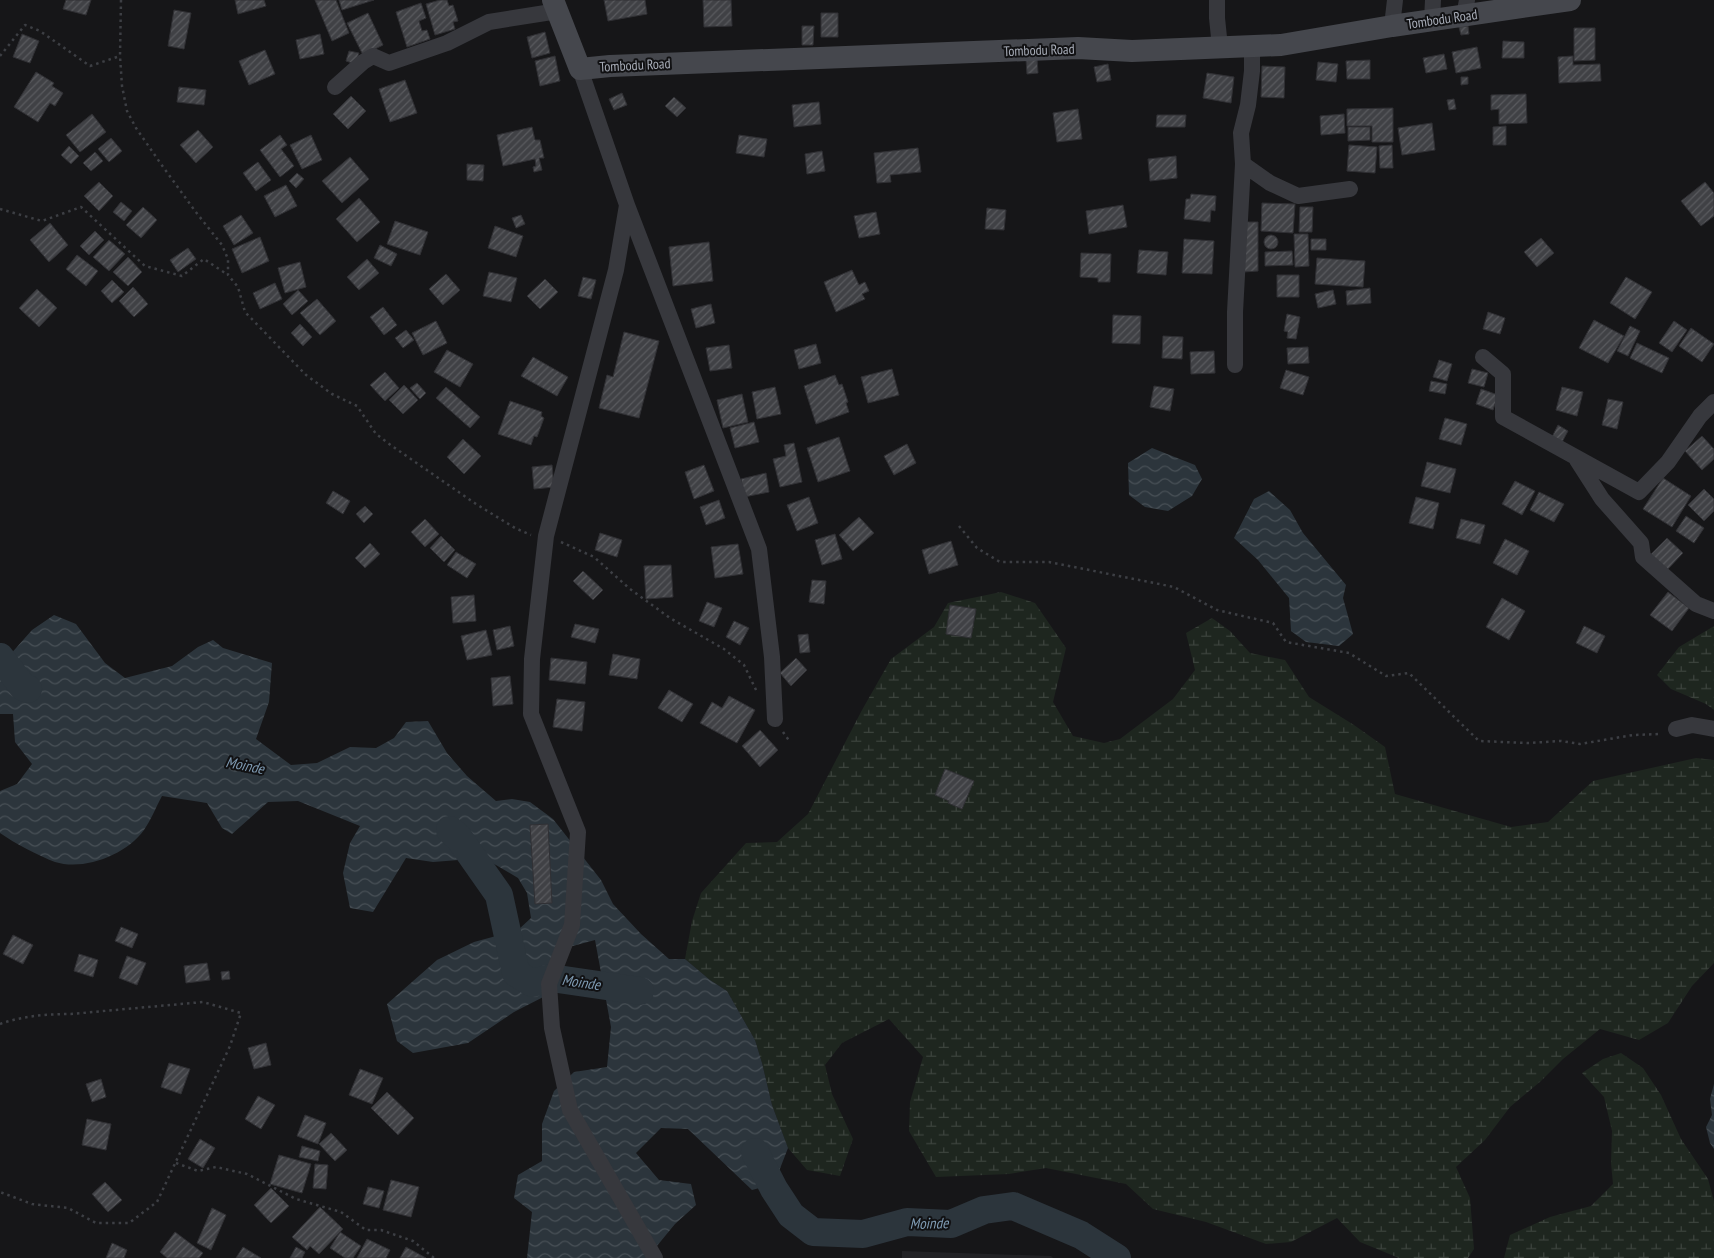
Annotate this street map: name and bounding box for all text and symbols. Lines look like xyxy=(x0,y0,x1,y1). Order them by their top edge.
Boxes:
street label: Tombodu Road xyxy=(1406,5,1478,33)
street label: Tombodu Road xyxy=(1003,40,1075,60)
street label: Tombodu Road xyxy=(599,54,671,76)
water label: Moinde xyxy=(224,752,267,778)
water label: Moinde xyxy=(561,970,602,994)
water label: Moinde xyxy=(910,1213,949,1233)

